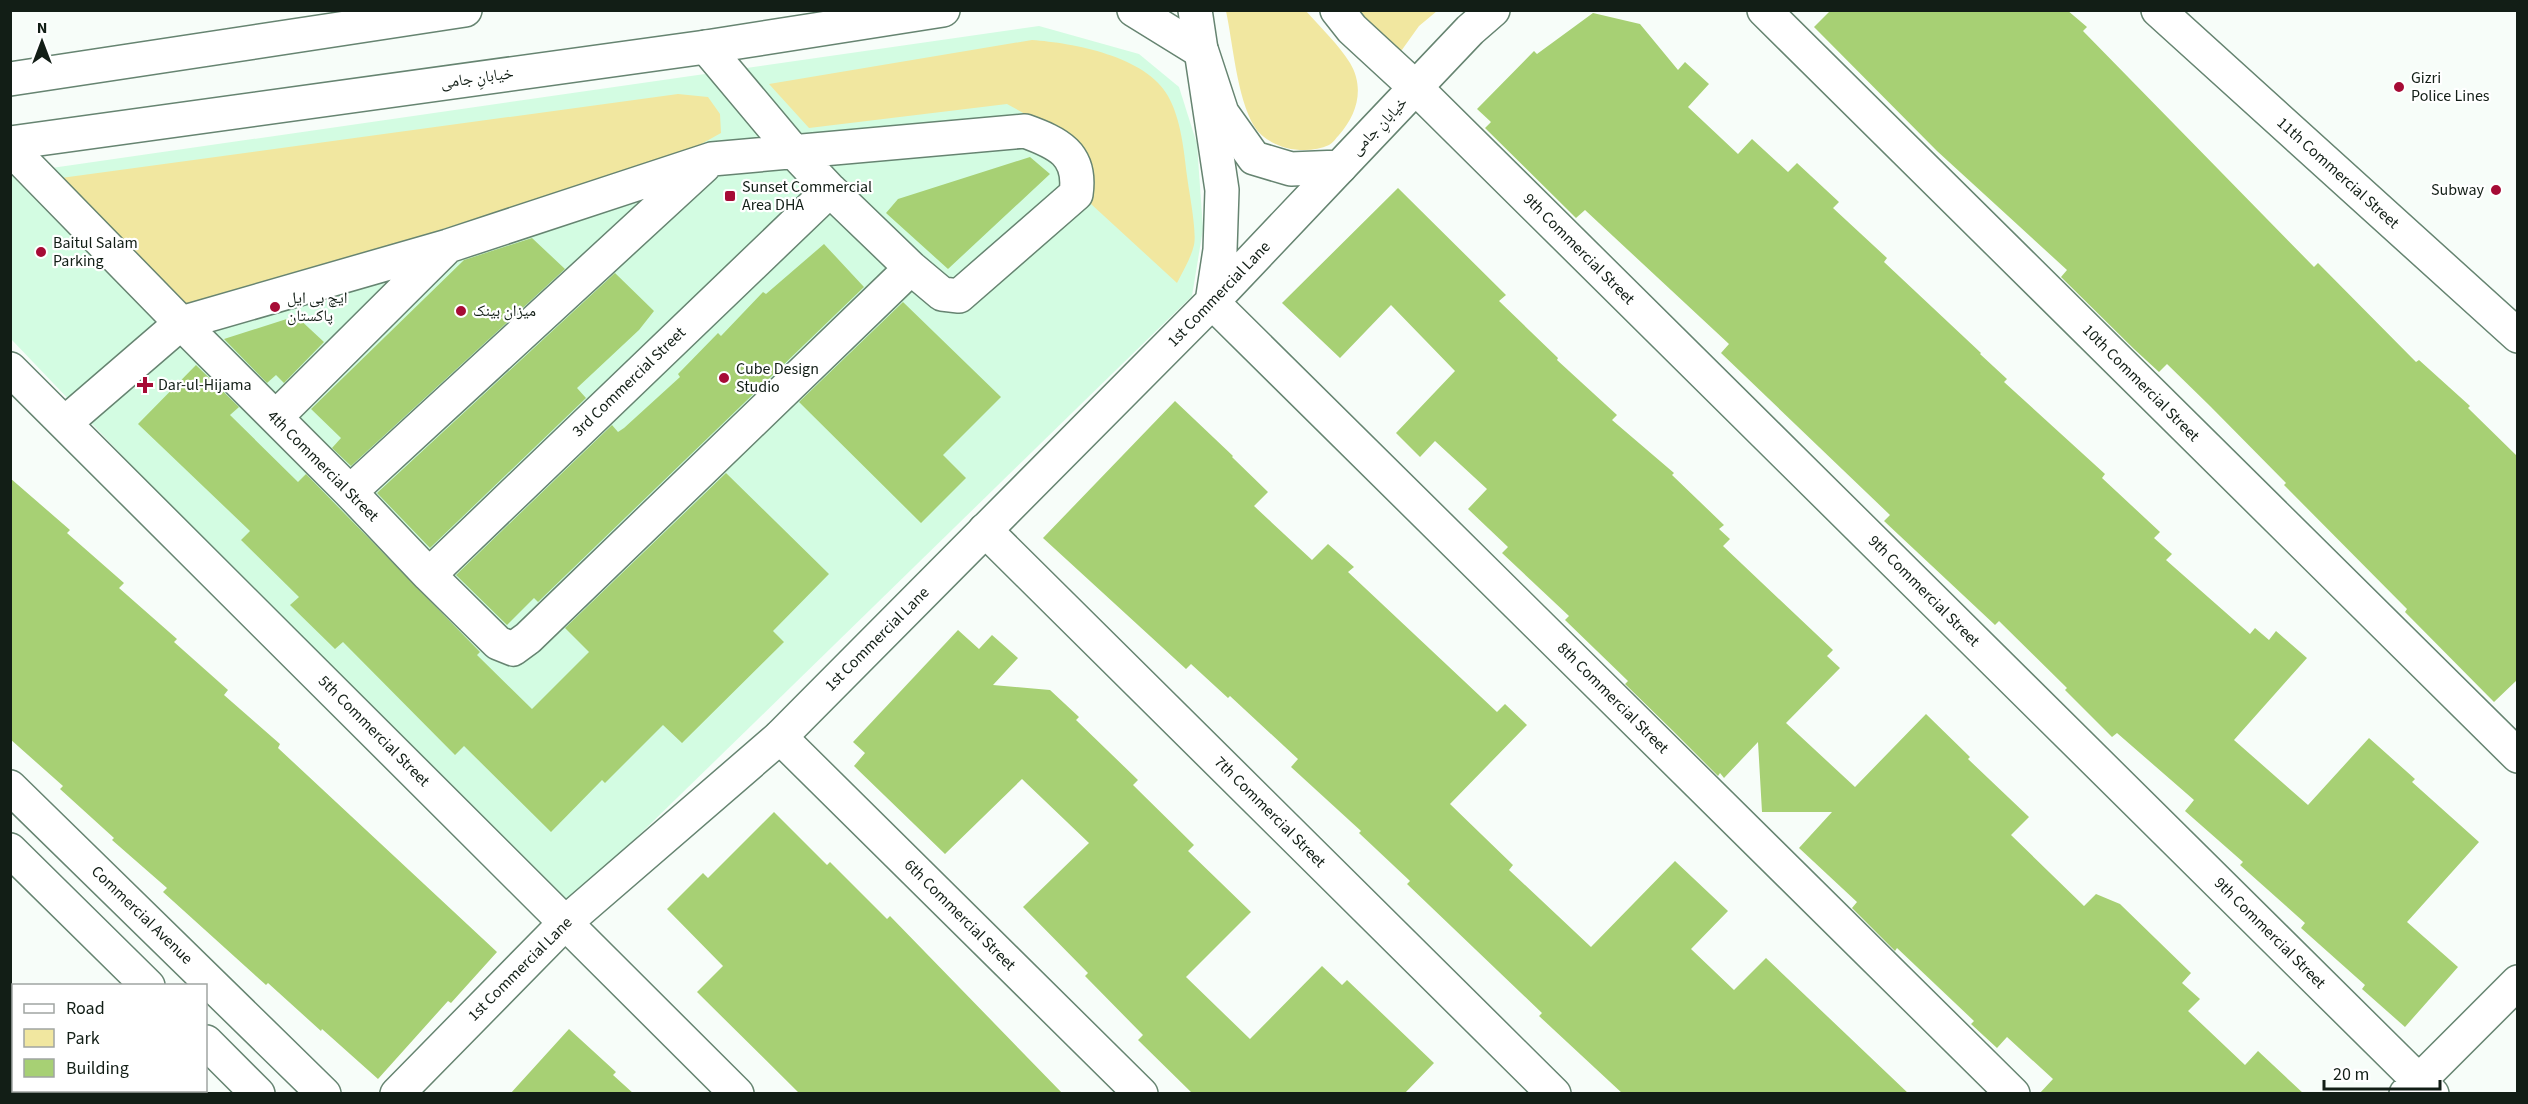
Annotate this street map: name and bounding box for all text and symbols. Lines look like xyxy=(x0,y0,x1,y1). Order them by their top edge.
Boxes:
north arrow xyxy=(12,12,72,72)
text: N xyxy=(37,17,47,39)
street label: خیابانِ جامی xyxy=(439,62,515,96)
place label: Gizri Police Lines xyxy=(2411,67,2490,107)
marker: Gizri Police Lines xyxy=(2392,80,2406,94)
street label: خیابانِ جامی xyxy=(1346,92,1414,161)
street label: 11th Commercial Street xyxy=(2272,112,2404,234)
place label: Sunset Commercial Area DHA xyxy=(742,176,872,216)
place label: Subway xyxy=(2431,179,2485,201)
marker: Subway xyxy=(2489,183,2503,197)
street label: 9th Commercial Street xyxy=(1518,188,1640,310)
marker: Sunset Commercial Area DHA xyxy=(723,189,737,203)
place label: Baitul Salam Parking xyxy=(53,232,138,272)
street label: 1st Commercial Lane xyxy=(1163,236,1275,352)
marker: Baitul Salam Parking xyxy=(34,245,48,259)
place label: ایچ بی ایل پاکستان xyxy=(287,287,348,327)
marker: ایچ بی ایل پاکستان xyxy=(268,300,282,314)
place label: میزان بینک xyxy=(473,300,536,322)
marker: میزان بینک xyxy=(454,304,468,318)
street label: 10th Commercial Street xyxy=(2078,320,2205,447)
street label: 3rd Commercial Street xyxy=(567,322,691,442)
place label: Cube Design Studio xyxy=(736,358,819,398)
marker: Cube Design Studio xyxy=(717,371,731,385)
place label: Dar-ul-Hijama xyxy=(158,374,252,396)
marker: Dar-ul-Hijama xyxy=(136,376,154,394)
street label: 4th Commercial Street xyxy=(262,405,384,527)
street label: 9th Commercial Street xyxy=(1863,530,1985,652)
street label: 1st Commercial Lane xyxy=(820,582,934,696)
street label: 8th Commercial Street xyxy=(1552,637,1674,759)
street label: 5th Commercial Street xyxy=(313,670,435,792)
street label: 7th Commercial Street xyxy=(1209,751,1331,873)
street label: 6th Commercial Street xyxy=(899,854,1021,976)
street label: Commercial Avenue xyxy=(86,861,198,969)
street label: 9th Commercial Street xyxy=(2209,872,2331,994)
street label: 1st Commercial Lane xyxy=(463,912,577,1026)
legend xyxy=(12,984,207,1092)
text: Road xyxy=(66,996,105,1021)
text: Park xyxy=(66,1026,100,1051)
scale bar xyxy=(2324,1053,2440,1091)
text: Building xyxy=(66,1056,129,1081)
text: 20 m xyxy=(2333,1062,2369,1087)

